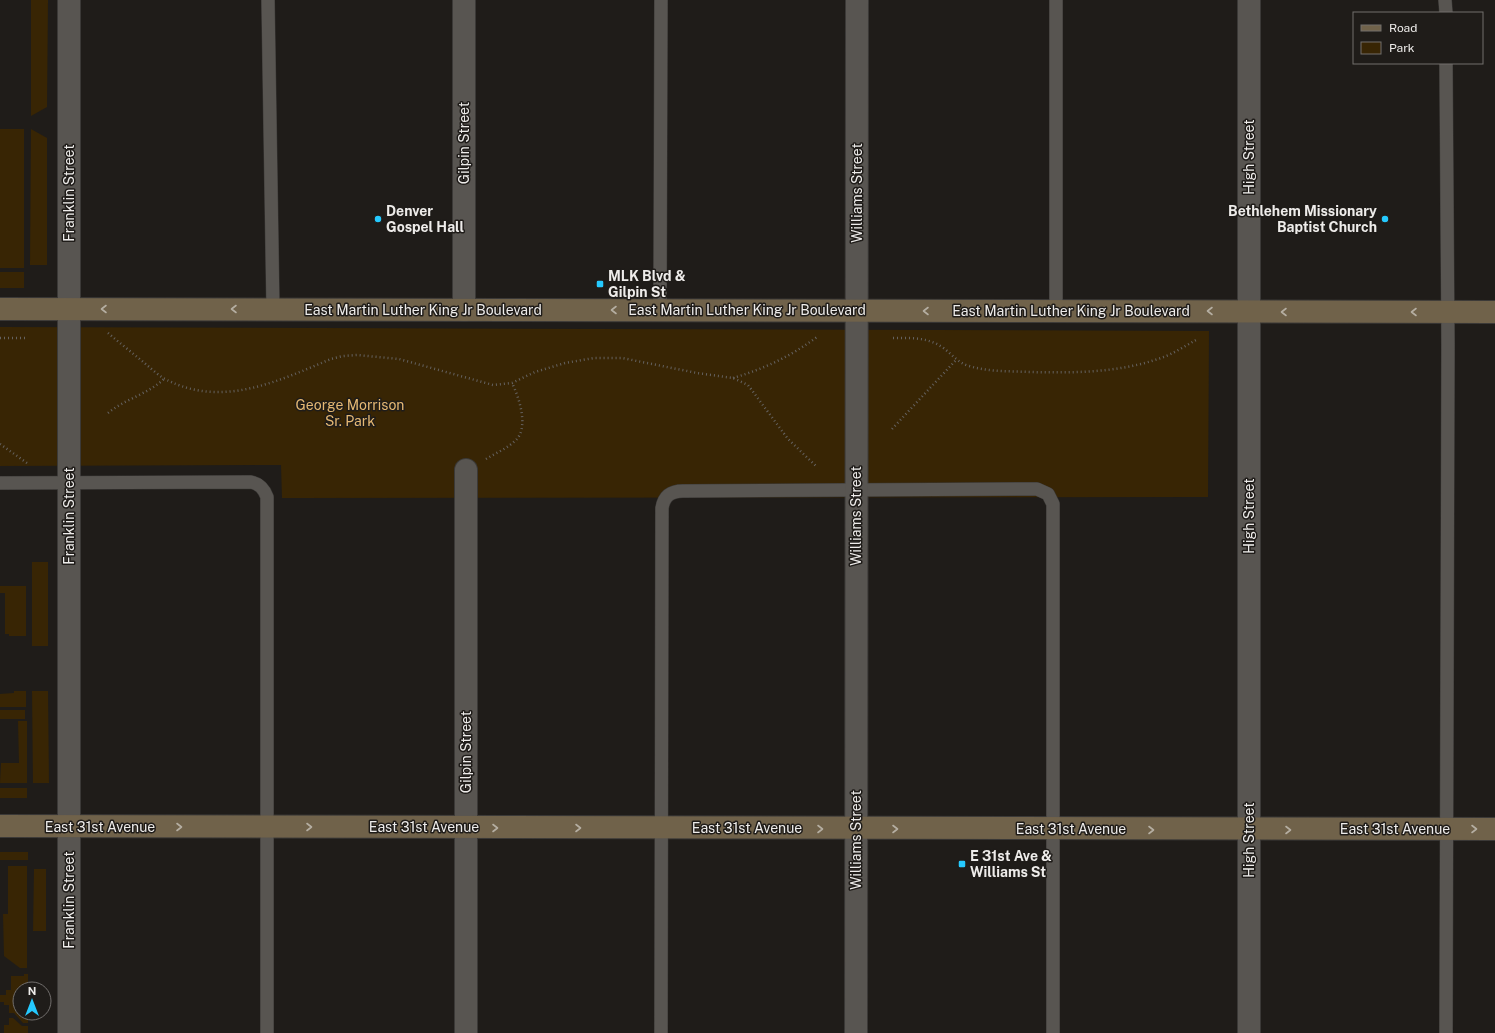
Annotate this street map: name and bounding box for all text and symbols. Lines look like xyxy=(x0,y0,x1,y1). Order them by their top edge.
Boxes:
legend xyxy=(1353,12,1483,64)
text: Road xyxy=(1389,21,1417,35)
text: Park xyxy=(1389,41,1415,55)
street label: Gilpin Street xyxy=(456,102,472,184)
street label: High Street xyxy=(1241,119,1257,195)
street label: Williams Street xyxy=(849,143,865,243)
street label: Franklin Street xyxy=(61,144,77,242)
place label: Denver Gospel Hall xyxy=(386,203,464,235)
place label: Bethlehem Missionary Baptist Church xyxy=(1228,203,1377,235)
marker: Denver Gospel Hall xyxy=(373,214,383,224)
marker: Bethlehem Missionary Baptist Church xyxy=(1380,214,1390,224)
place label: MLK Blvd & Gilpin St xyxy=(608,268,686,300)
marker: MLK Blvd & Gilpin St xyxy=(595,279,605,289)
street label: East Martin Luther King Jr Boulevard xyxy=(304,302,542,318)
street label: East Martin Luther King Jr Boulevard xyxy=(628,302,866,318)
street label: East Martin Luther King Jr Boulevard xyxy=(952,303,1190,319)
one-way arrow xyxy=(101,305,107,313)
one-way arrow xyxy=(231,305,237,313)
one-way arrow xyxy=(611,306,617,314)
one-way arrow xyxy=(923,307,929,315)
one-way arrow xyxy=(1207,307,1213,315)
one-way arrow xyxy=(1281,308,1287,316)
one-way arrow xyxy=(1411,308,1417,316)
park label: George Morrison Sr. Park xyxy=(296,397,404,429)
street label: Williams Street xyxy=(848,466,864,566)
street label: Franklin Street xyxy=(61,467,77,565)
street label: High Street xyxy=(1241,478,1257,554)
street label: Gilpin Street xyxy=(458,711,474,793)
street label: Williams Street xyxy=(848,790,864,890)
street label: High Street xyxy=(1241,802,1257,878)
street label: East 31st Avenue xyxy=(45,819,155,835)
street label: East 31st Avenue xyxy=(369,819,479,835)
street label: East 31st Avenue xyxy=(692,820,802,836)
street label: East 31st Avenue xyxy=(1016,821,1126,837)
street label: East 31st Avenue xyxy=(1340,821,1450,837)
one-way arrow xyxy=(176,823,182,831)
one-way arrow xyxy=(306,823,312,831)
one-way arrow xyxy=(492,824,498,832)
one-way arrow xyxy=(575,824,581,832)
one-way arrow xyxy=(817,825,823,833)
one-way arrow xyxy=(892,825,898,833)
one-way arrow xyxy=(1471,825,1477,833)
one-way arrow xyxy=(1148,826,1154,834)
one-way arrow xyxy=(1285,826,1291,834)
place label: E 31st Ave & Williams St xyxy=(970,848,1052,880)
street label: Franklin Street xyxy=(61,851,77,949)
marker: E 31st Ave & Williams St xyxy=(957,859,967,869)
north arrow xyxy=(12,981,52,1021)
text: N xyxy=(28,985,36,997)

